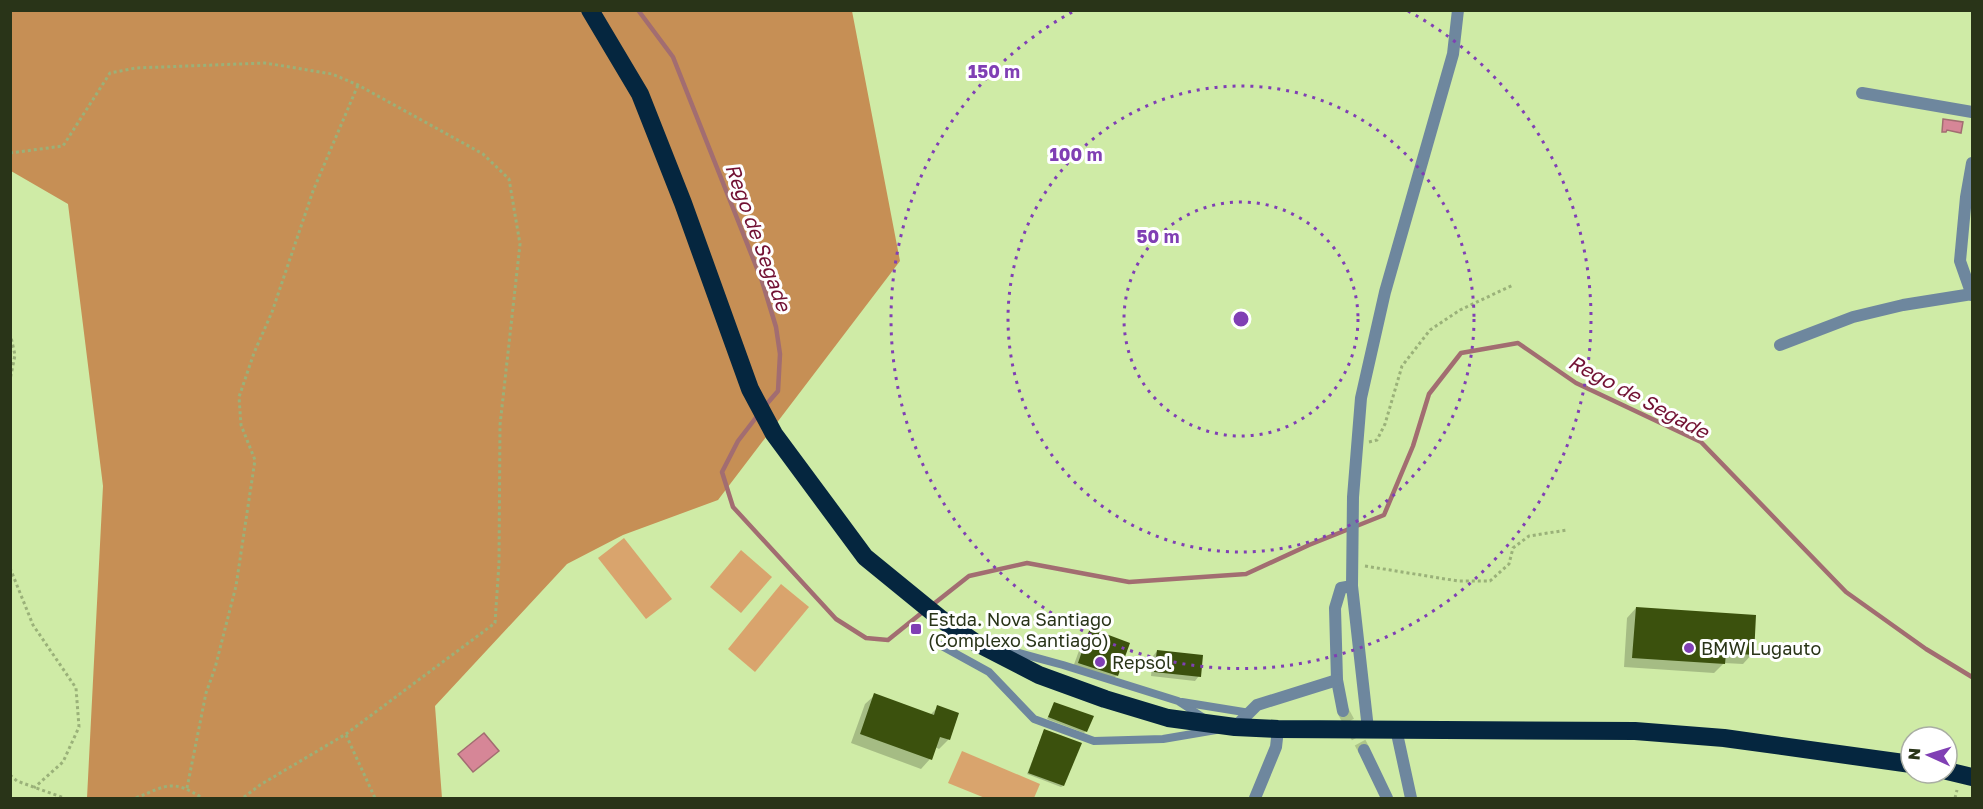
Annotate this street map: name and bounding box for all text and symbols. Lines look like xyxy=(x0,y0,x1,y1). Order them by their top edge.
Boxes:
text: 150 m xyxy=(968,60,1020,82)
text: 100 m xyxy=(1050,143,1102,165)
water label: Rego de Segade xyxy=(720,160,797,316)
text: 50 m xyxy=(1137,225,1179,247)
centre of rings xyxy=(1231,309,1251,329)
water label: Rego de Segade xyxy=(1564,349,1714,445)
place label: Estda. Nova Santiago (Complexo Santiago) xyxy=(928,608,1112,651)
marker: Estda. Nova Santiago (Complexo Santiago) xyxy=(909,622,923,636)
place label: BMW Lugauto xyxy=(1701,637,1821,659)
marker: BMW Lugauto xyxy=(1682,641,1696,655)
place label: Repsol xyxy=(1112,651,1172,673)
marker: Repsol xyxy=(1093,655,1107,669)
north arrow xyxy=(1899,725,1959,785)
text: N xyxy=(1904,747,1924,761)

